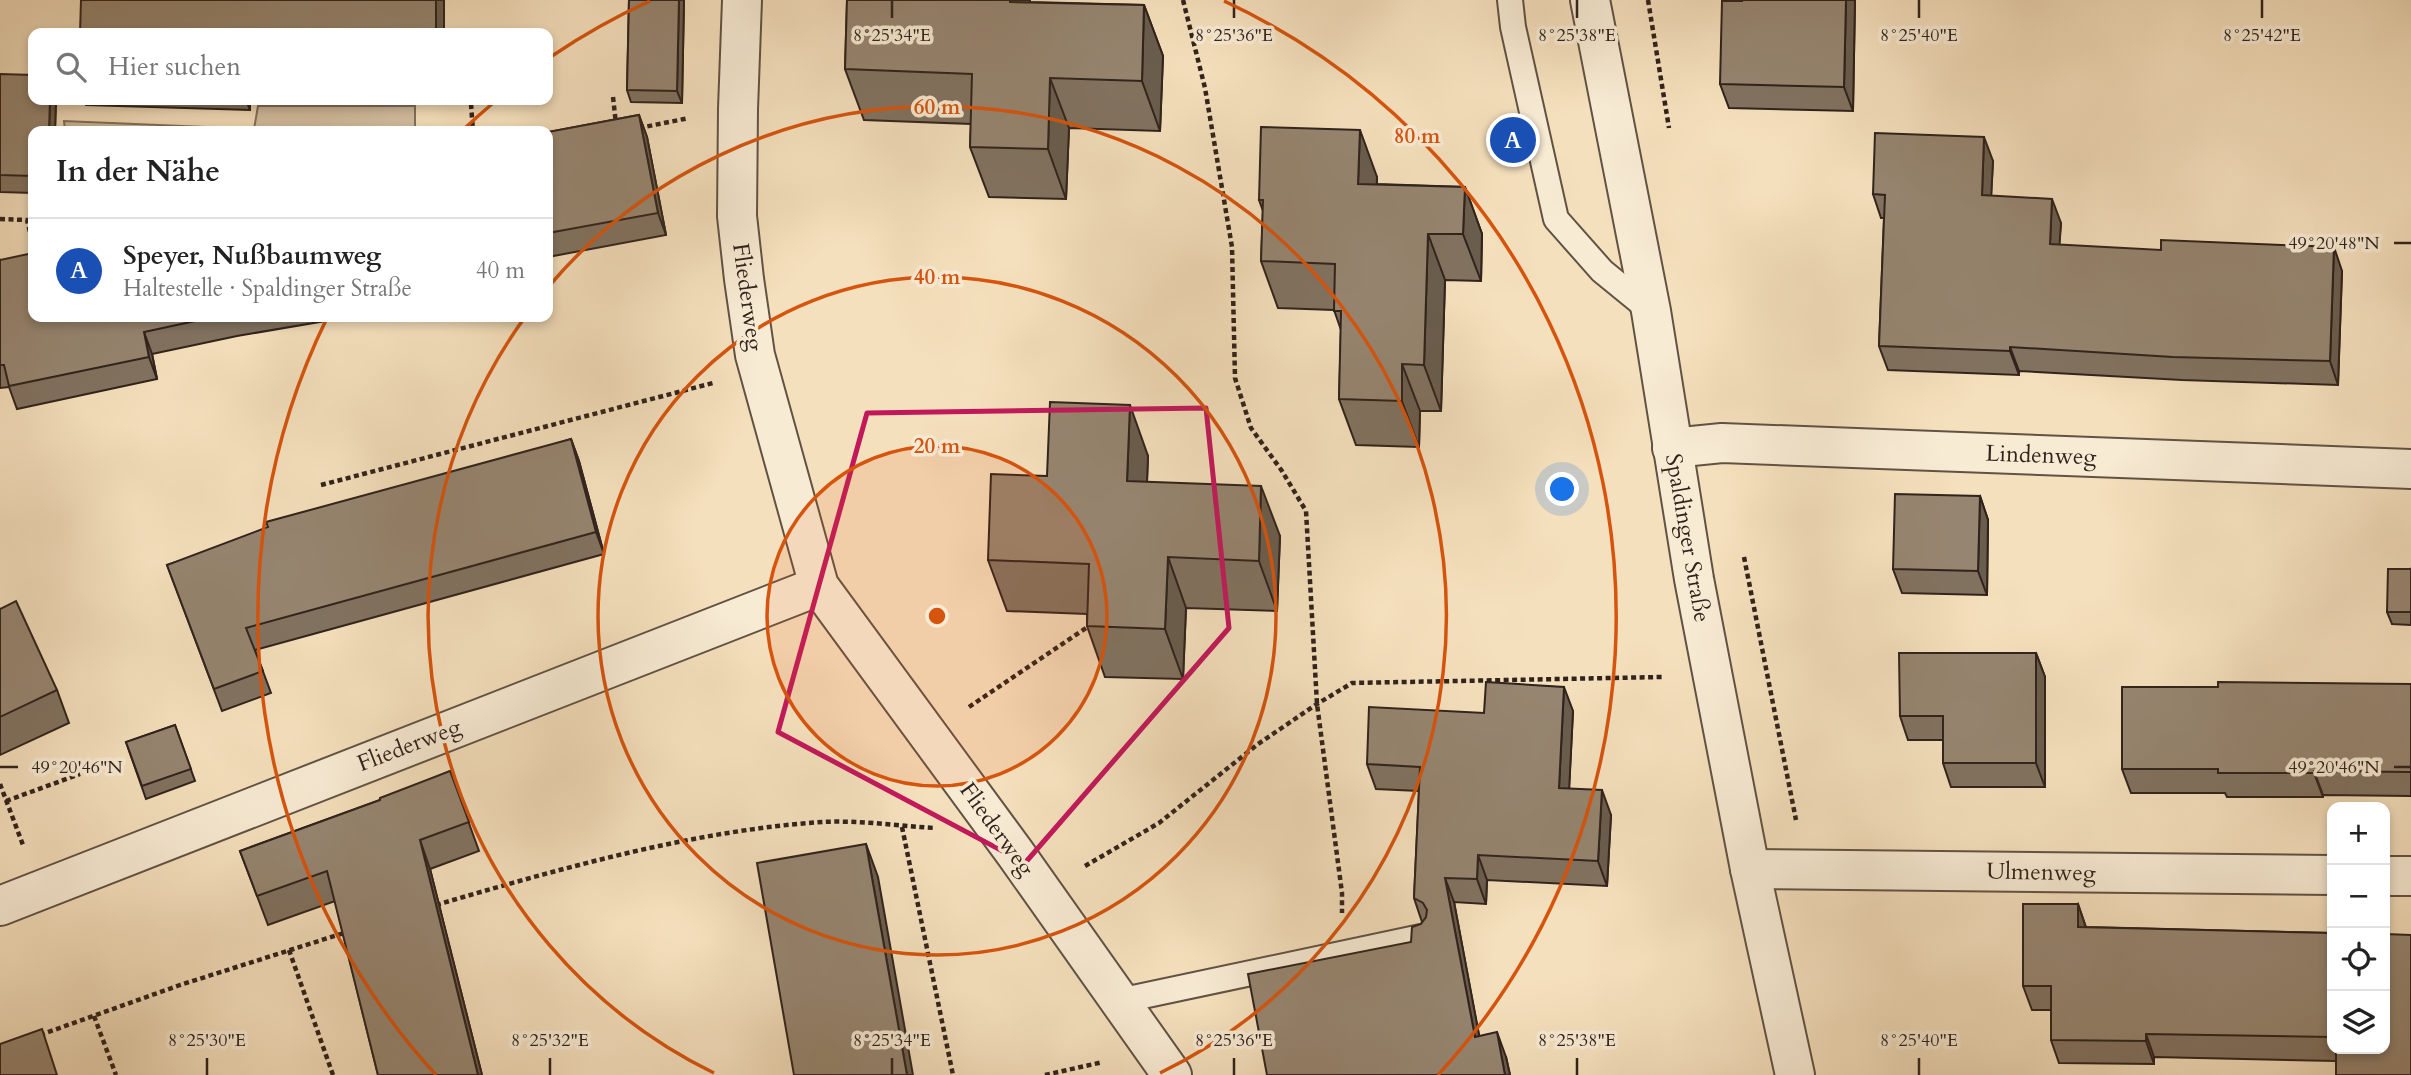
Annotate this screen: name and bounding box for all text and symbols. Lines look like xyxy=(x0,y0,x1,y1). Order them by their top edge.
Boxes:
text: 8°25'34"E xyxy=(853,23,931,48)
text: 8°25'36"E xyxy=(1195,23,1273,48)
text: 8°25'38"E xyxy=(1538,23,1616,48)
text: 8°25'40"E xyxy=(1880,23,1958,48)
text: 8°25'42"E xyxy=(2223,23,2301,48)
search box xyxy=(28,28,553,105)
icon: search xyxy=(52,48,90,86)
text: Hier suchen xyxy=(108,49,241,84)
text: 60 m xyxy=(914,93,961,122)
pin: A xyxy=(1490,114,1536,166)
text: 80 m xyxy=(1394,122,1441,151)
text: In der Nähe xyxy=(56,151,220,192)
text: 49°20'48"N xyxy=(2288,231,2380,256)
text: Speyer, Nußbaumweg xyxy=(123,238,381,273)
street label: Fliederweg xyxy=(725,241,771,353)
text: A xyxy=(70,255,88,286)
text: 40 m xyxy=(476,255,525,286)
text: 40 m xyxy=(914,263,961,292)
text: Haltestelle · Spaldinger Straße xyxy=(123,273,412,304)
text: 20 m xyxy=(914,432,961,461)
street label: Lindenweg xyxy=(1985,438,2097,472)
street label: Spaldinger Straße xyxy=(1658,451,1718,625)
your location xyxy=(1545,472,1579,506)
centre of rings xyxy=(925,604,949,628)
street label: Fliederweg xyxy=(353,711,465,779)
text: 49°20'46"N xyxy=(31,755,123,780)
text: 49°20'46"N xyxy=(2288,755,2380,780)
street label: Fliederweg xyxy=(953,776,1042,882)
map controls xyxy=(2327,802,2390,1054)
button: + xyxy=(2327,802,2390,865)
street label: Ulmenweg xyxy=(1986,856,2096,888)
button: − xyxy=(2327,865,2390,928)
button: locate xyxy=(2327,928,2390,991)
button: layers xyxy=(2327,991,2390,1054)
text: 8°25'30"E xyxy=(168,1028,246,1053)
text: 8°25'32"E xyxy=(511,1028,589,1053)
text: 8°25'34"E xyxy=(853,1028,931,1053)
text: 8°25'36"E xyxy=(1195,1028,1273,1053)
text: 8°25'38"E xyxy=(1538,1028,1616,1053)
text: 8°25'40"E xyxy=(1880,1028,1958,1053)

